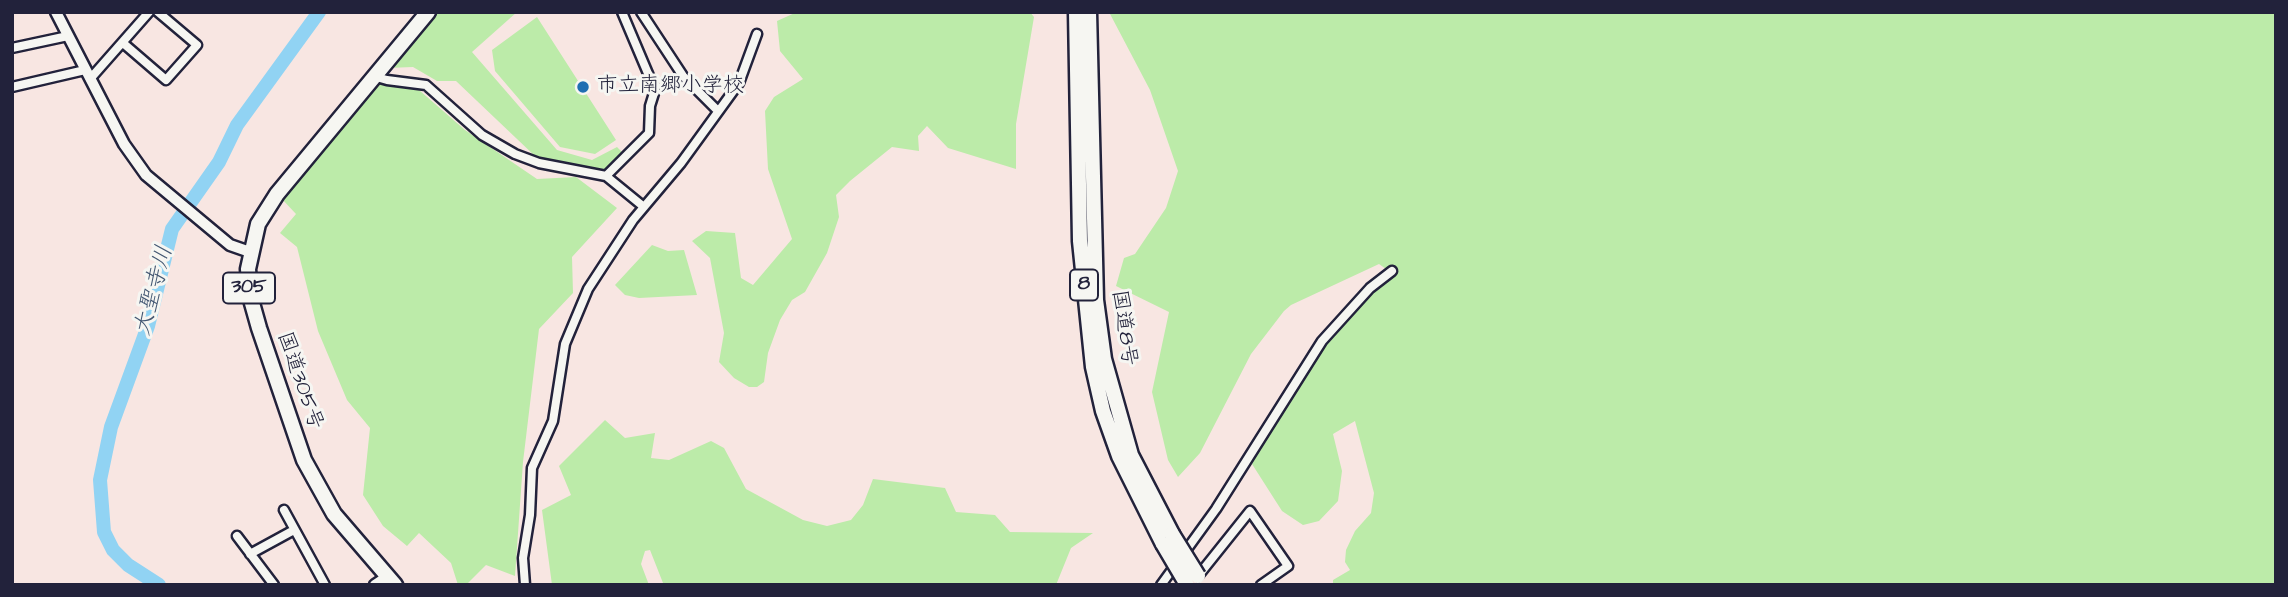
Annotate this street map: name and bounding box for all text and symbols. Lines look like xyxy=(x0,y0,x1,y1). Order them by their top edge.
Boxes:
place label: 市立南郷小学校 xyxy=(597,74,744,100)
marker: 市立南郷小学校 xyxy=(575,79,591,95)
water label: 大聖寺川 xyxy=(130,243,180,339)
road number: 8 xyxy=(1070,270,1098,300)
road number: 305 xyxy=(223,272,275,304)
street label: 国道8号 xyxy=(1105,288,1141,368)
street label: 国道305号 xyxy=(271,329,327,433)

